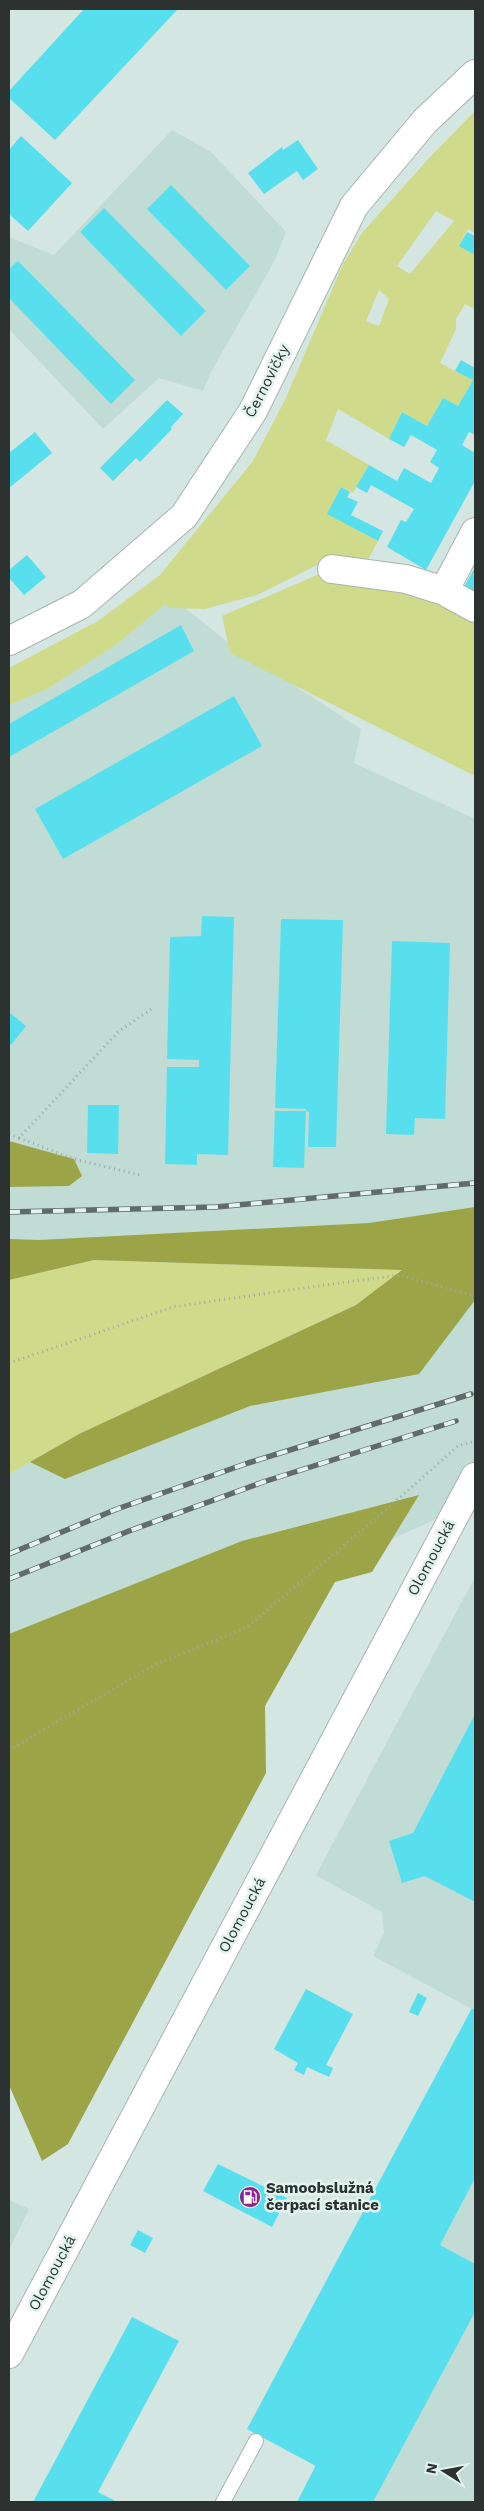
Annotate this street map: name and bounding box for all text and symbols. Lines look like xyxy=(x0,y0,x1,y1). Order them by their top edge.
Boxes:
street label: Černovičky xyxy=(240,341,293,421)
street label: Olomoucká xyxy=(404,1517,459,1599)
street label: Olomoucká xyxy=(215,1874,270,1956)
place label: Samoobslužná čerpací stanice xyxy=(266,2179,379,2214)
fuel station icon: Samoobslužná čerpací stanice xyxy=(238,2185,262,2209)
street label: Olomoucká xyxy=(25,2232,80,2314)
north arrow xyxy=(419,2446,469,2496)
text: N xyxy=(422,2462,440,2475)

